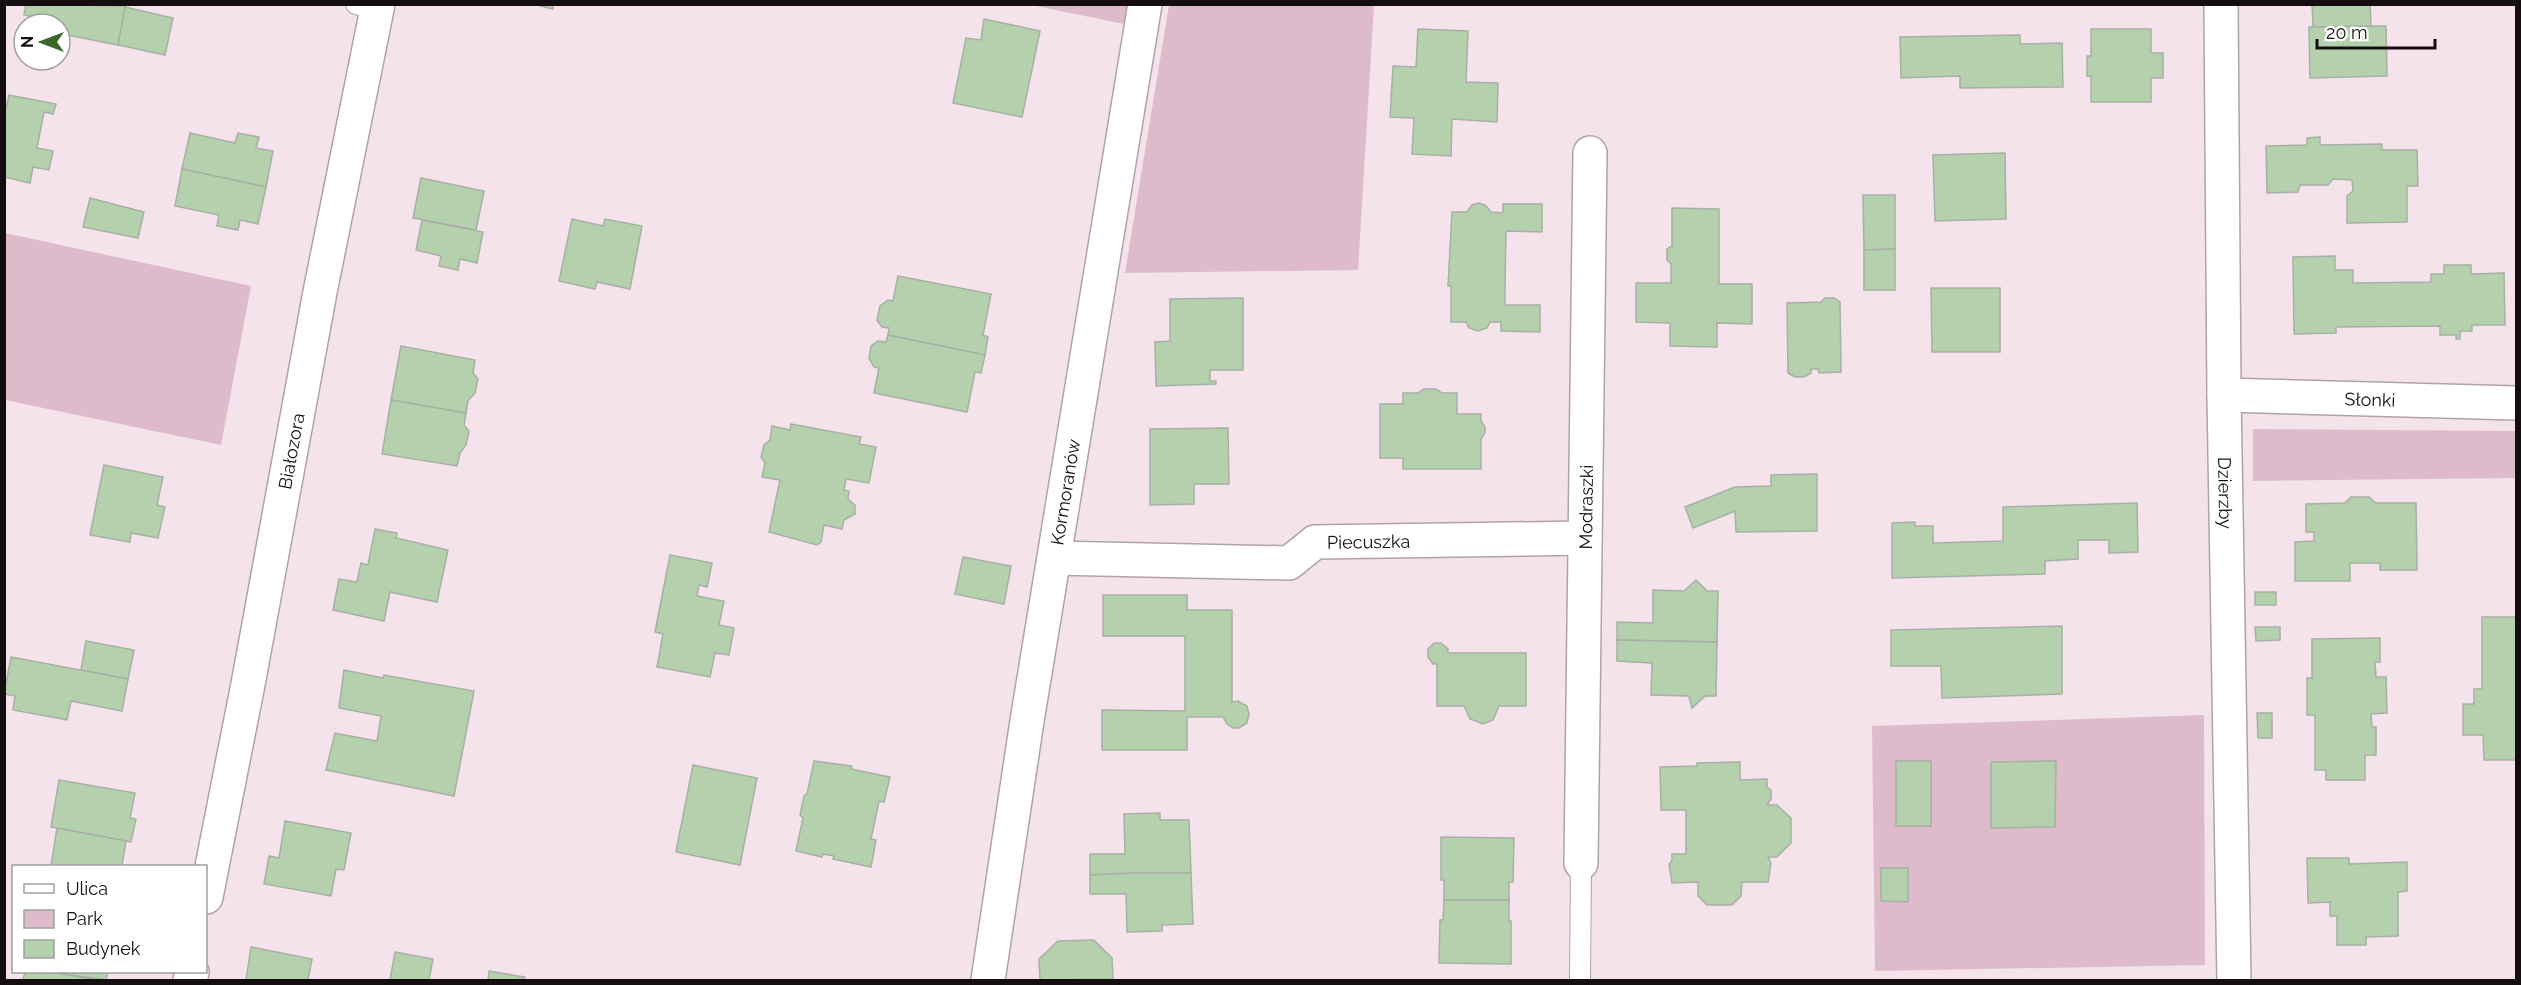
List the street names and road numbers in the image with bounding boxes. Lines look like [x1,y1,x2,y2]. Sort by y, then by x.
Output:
street label: Słonki [2344,388,2396,410]
street label: Białozora [274,411,308,491]
street label: Kormoranów [1046,437,1084,546]
street label: Dzierzby [2215,457,2237,529]
street label: Modraszki [1574,465,1597,550]
street label: Piecuszka [1327,530,1410,552]

